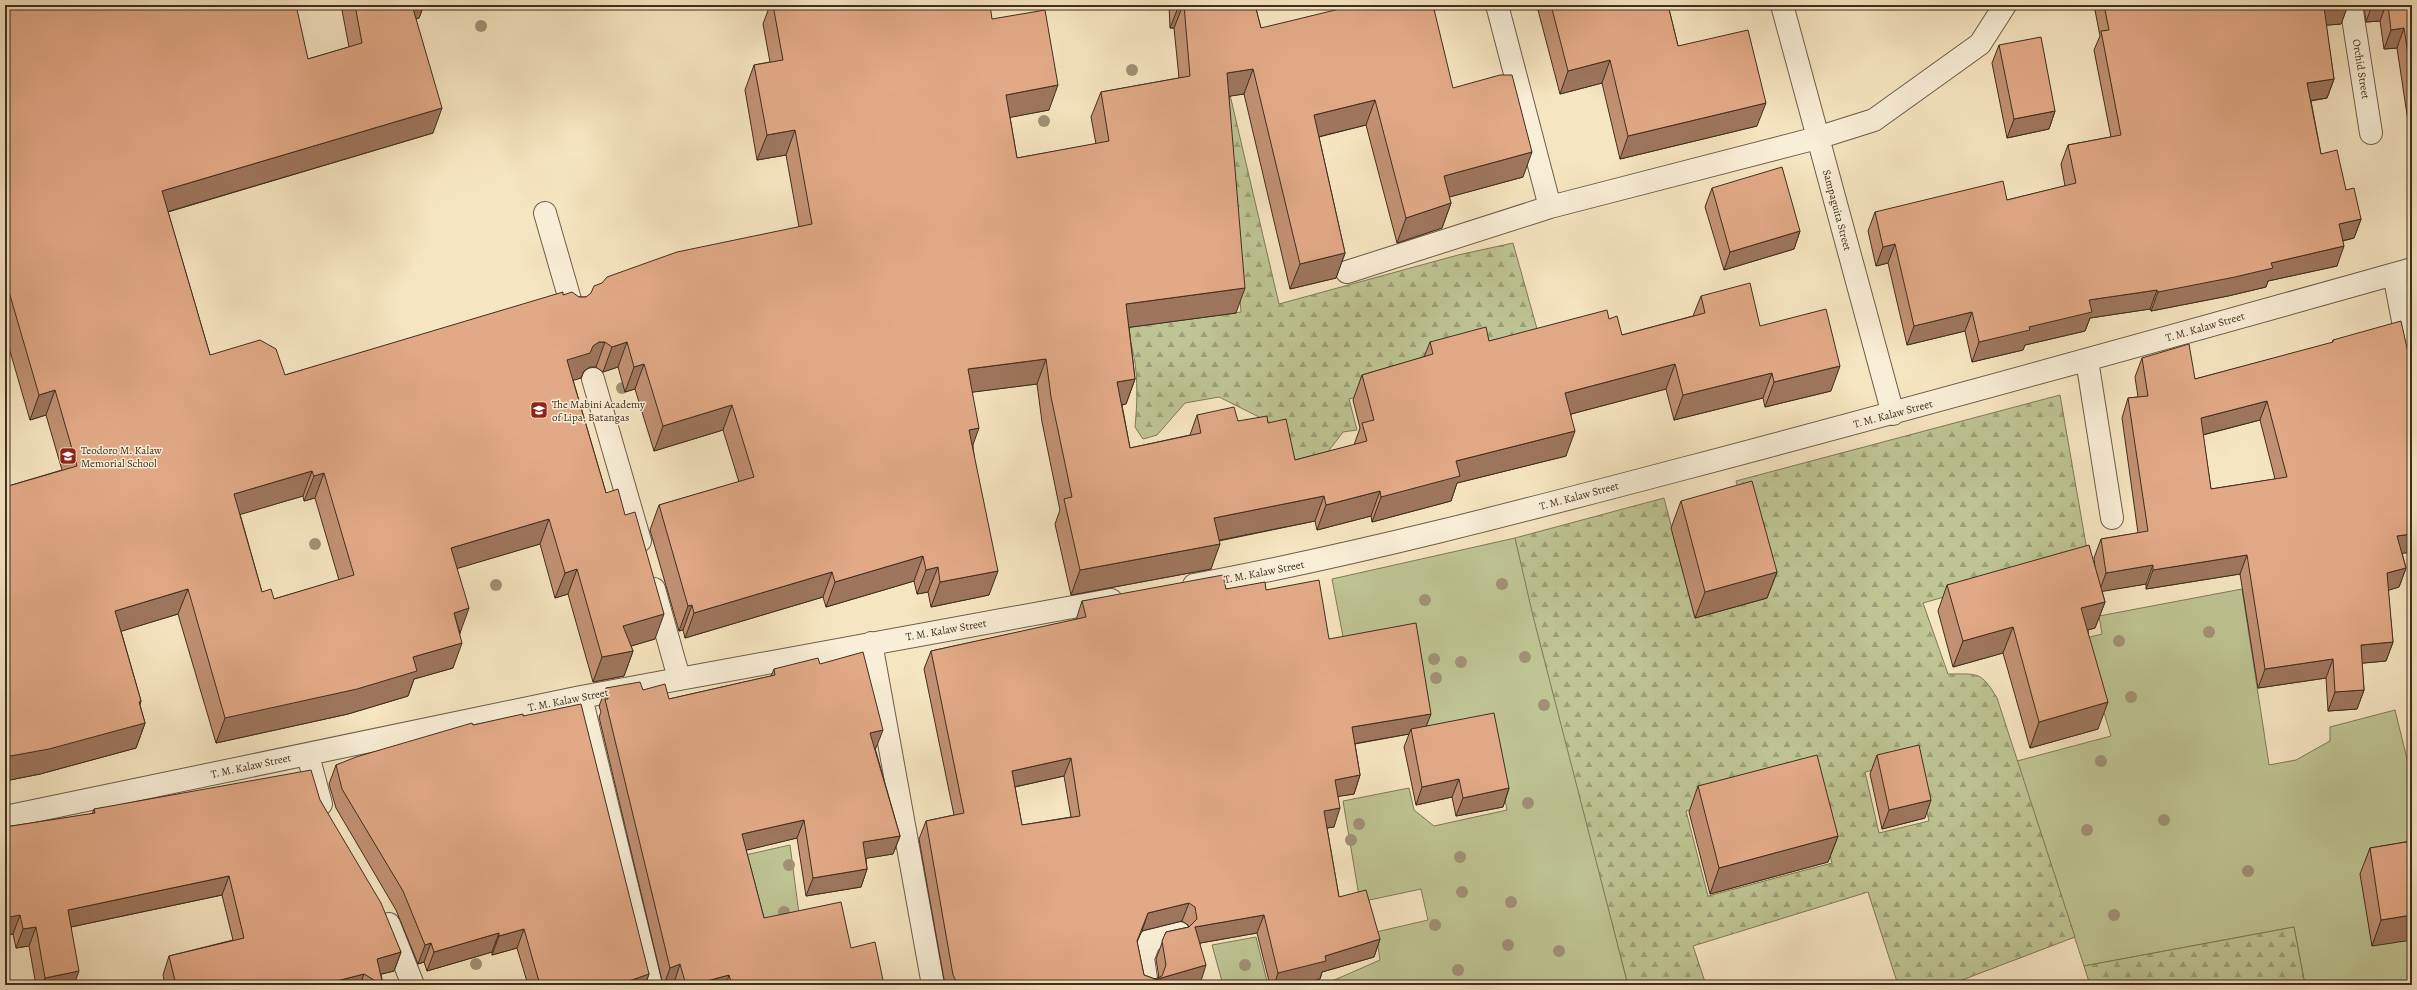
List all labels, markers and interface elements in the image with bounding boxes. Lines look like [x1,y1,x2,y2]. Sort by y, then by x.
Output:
street label: Orchid Street [2349,38,2373,100]
street label: Sampaguita Street [1819,168,1855,253]
street label: T. M. Kalaw Street [2164,308,2247,345]
street label: T. M. Kalaw Street [1852,396,1935,432]
place label: The Mabini Academy of Lipa, Batangas [552,397,645,425]
school or university icon: The Mabini Academy of Lipa, Batangas [529,400,549,420]
place label: Teodoro M. Kalaw Memorial School [81,443,162,471]
school or university icon: Teodoro M. Kalaw Memorial School [58,446,78,466]
street label: T. M. Kalaw Street [1538,478,1621,514]
street label: T. M. Kalaw Street [1223,557,1306,587]
street label: T. M. Kalaw Street [905,615,988,644]
street label: T. M. Kalaw Street [527,685,610,715]
street label: T. M. Kalaw Street [210,750,293,782]

